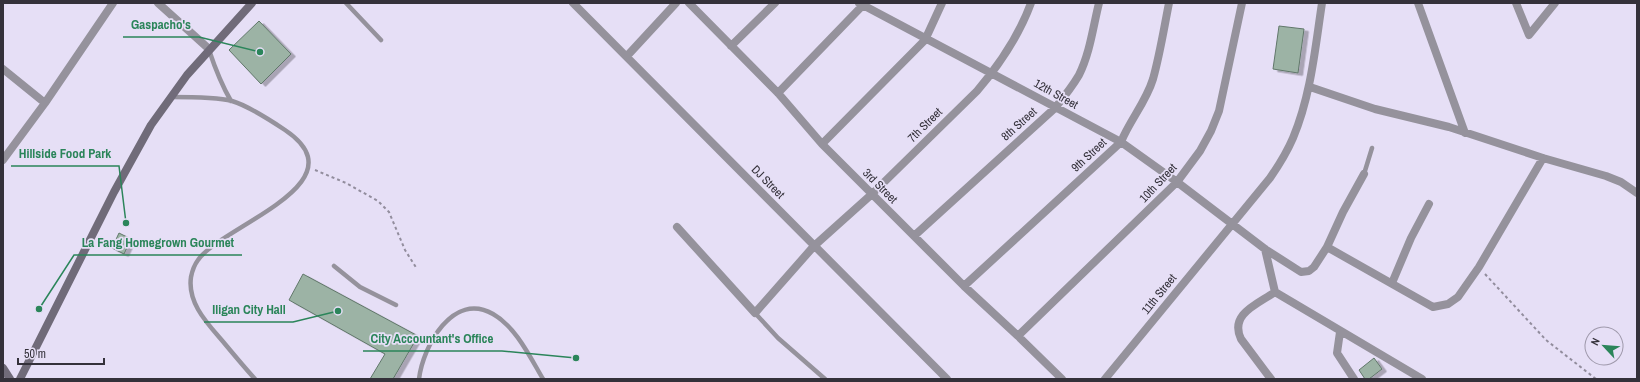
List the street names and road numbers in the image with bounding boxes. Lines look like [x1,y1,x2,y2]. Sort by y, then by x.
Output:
street label: 12th Street [1031,75,1081,113]
street label: 7th Street [904,104,946,146]
street label: 8th Street [998,104,1040,144]
street label: 9th Street [1068,134,1110,175]
street label: 10th Street [1136,160,1180,206]
street label: DJ Street [748,162,788,202]
street label: 3rd Street [859,165,901,207]
street label: 11th Street [1138,270,1180,317]

